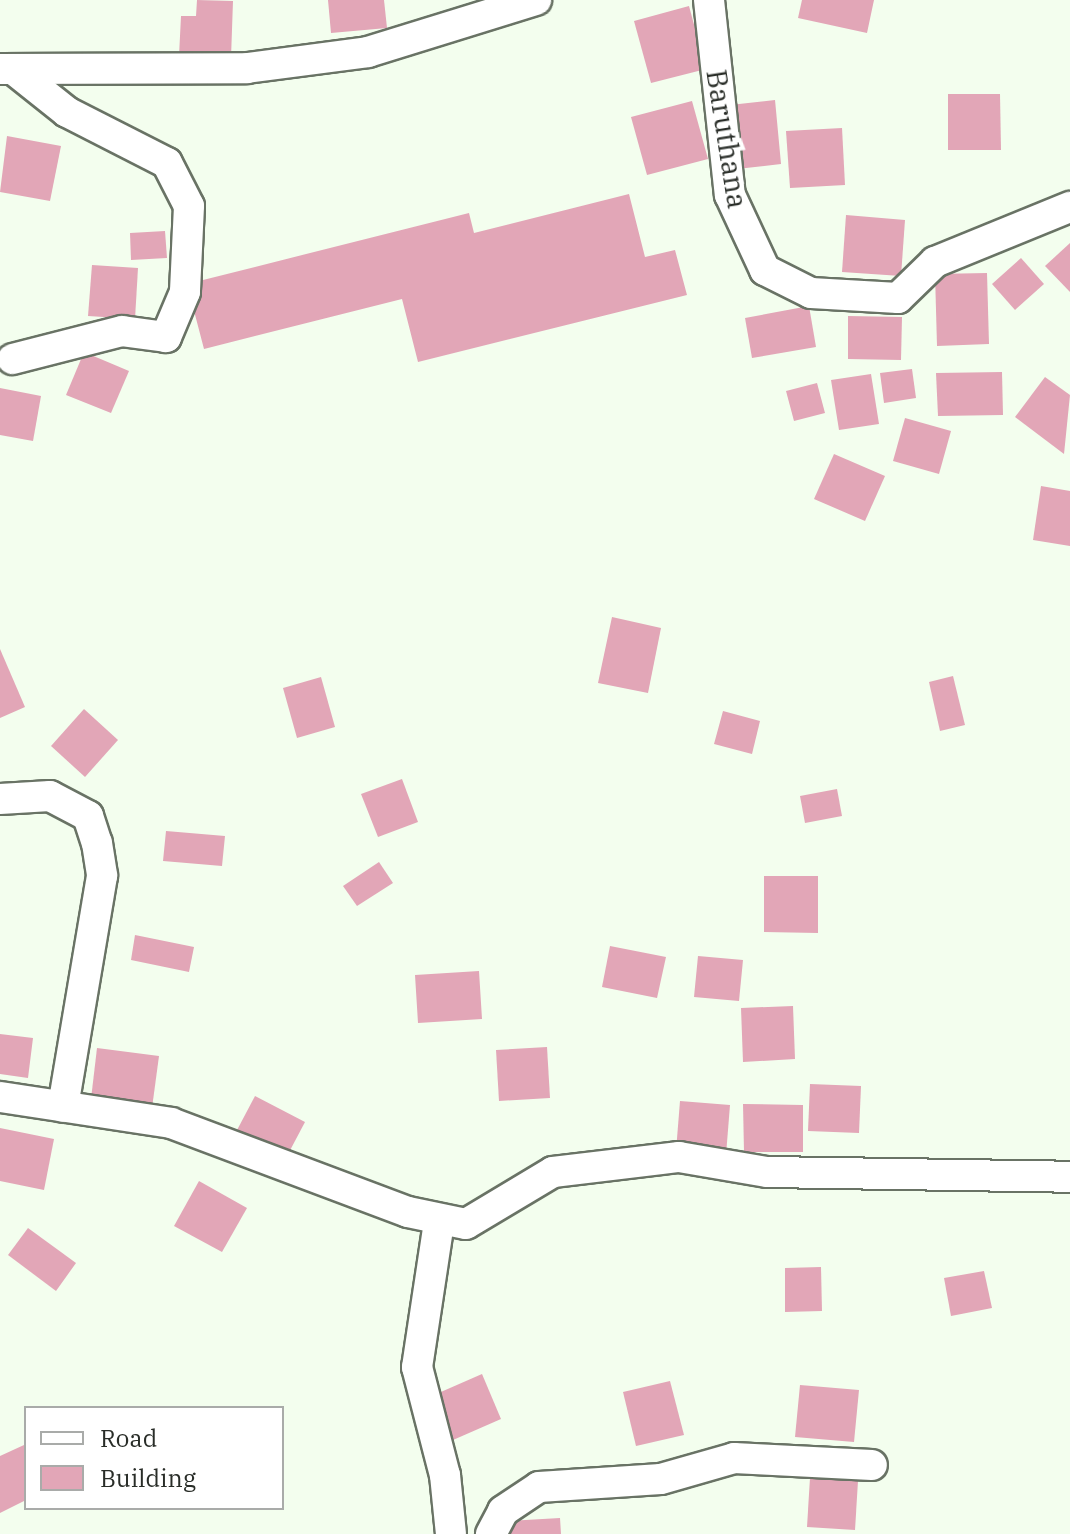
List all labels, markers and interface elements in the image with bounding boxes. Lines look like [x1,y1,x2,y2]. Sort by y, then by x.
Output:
street label: Baruthana [699,67,755,211]
legend [24,1406,284,1510]
text: Road [100,1422,157,1454]
text: Building [100,1462,196,1494]

